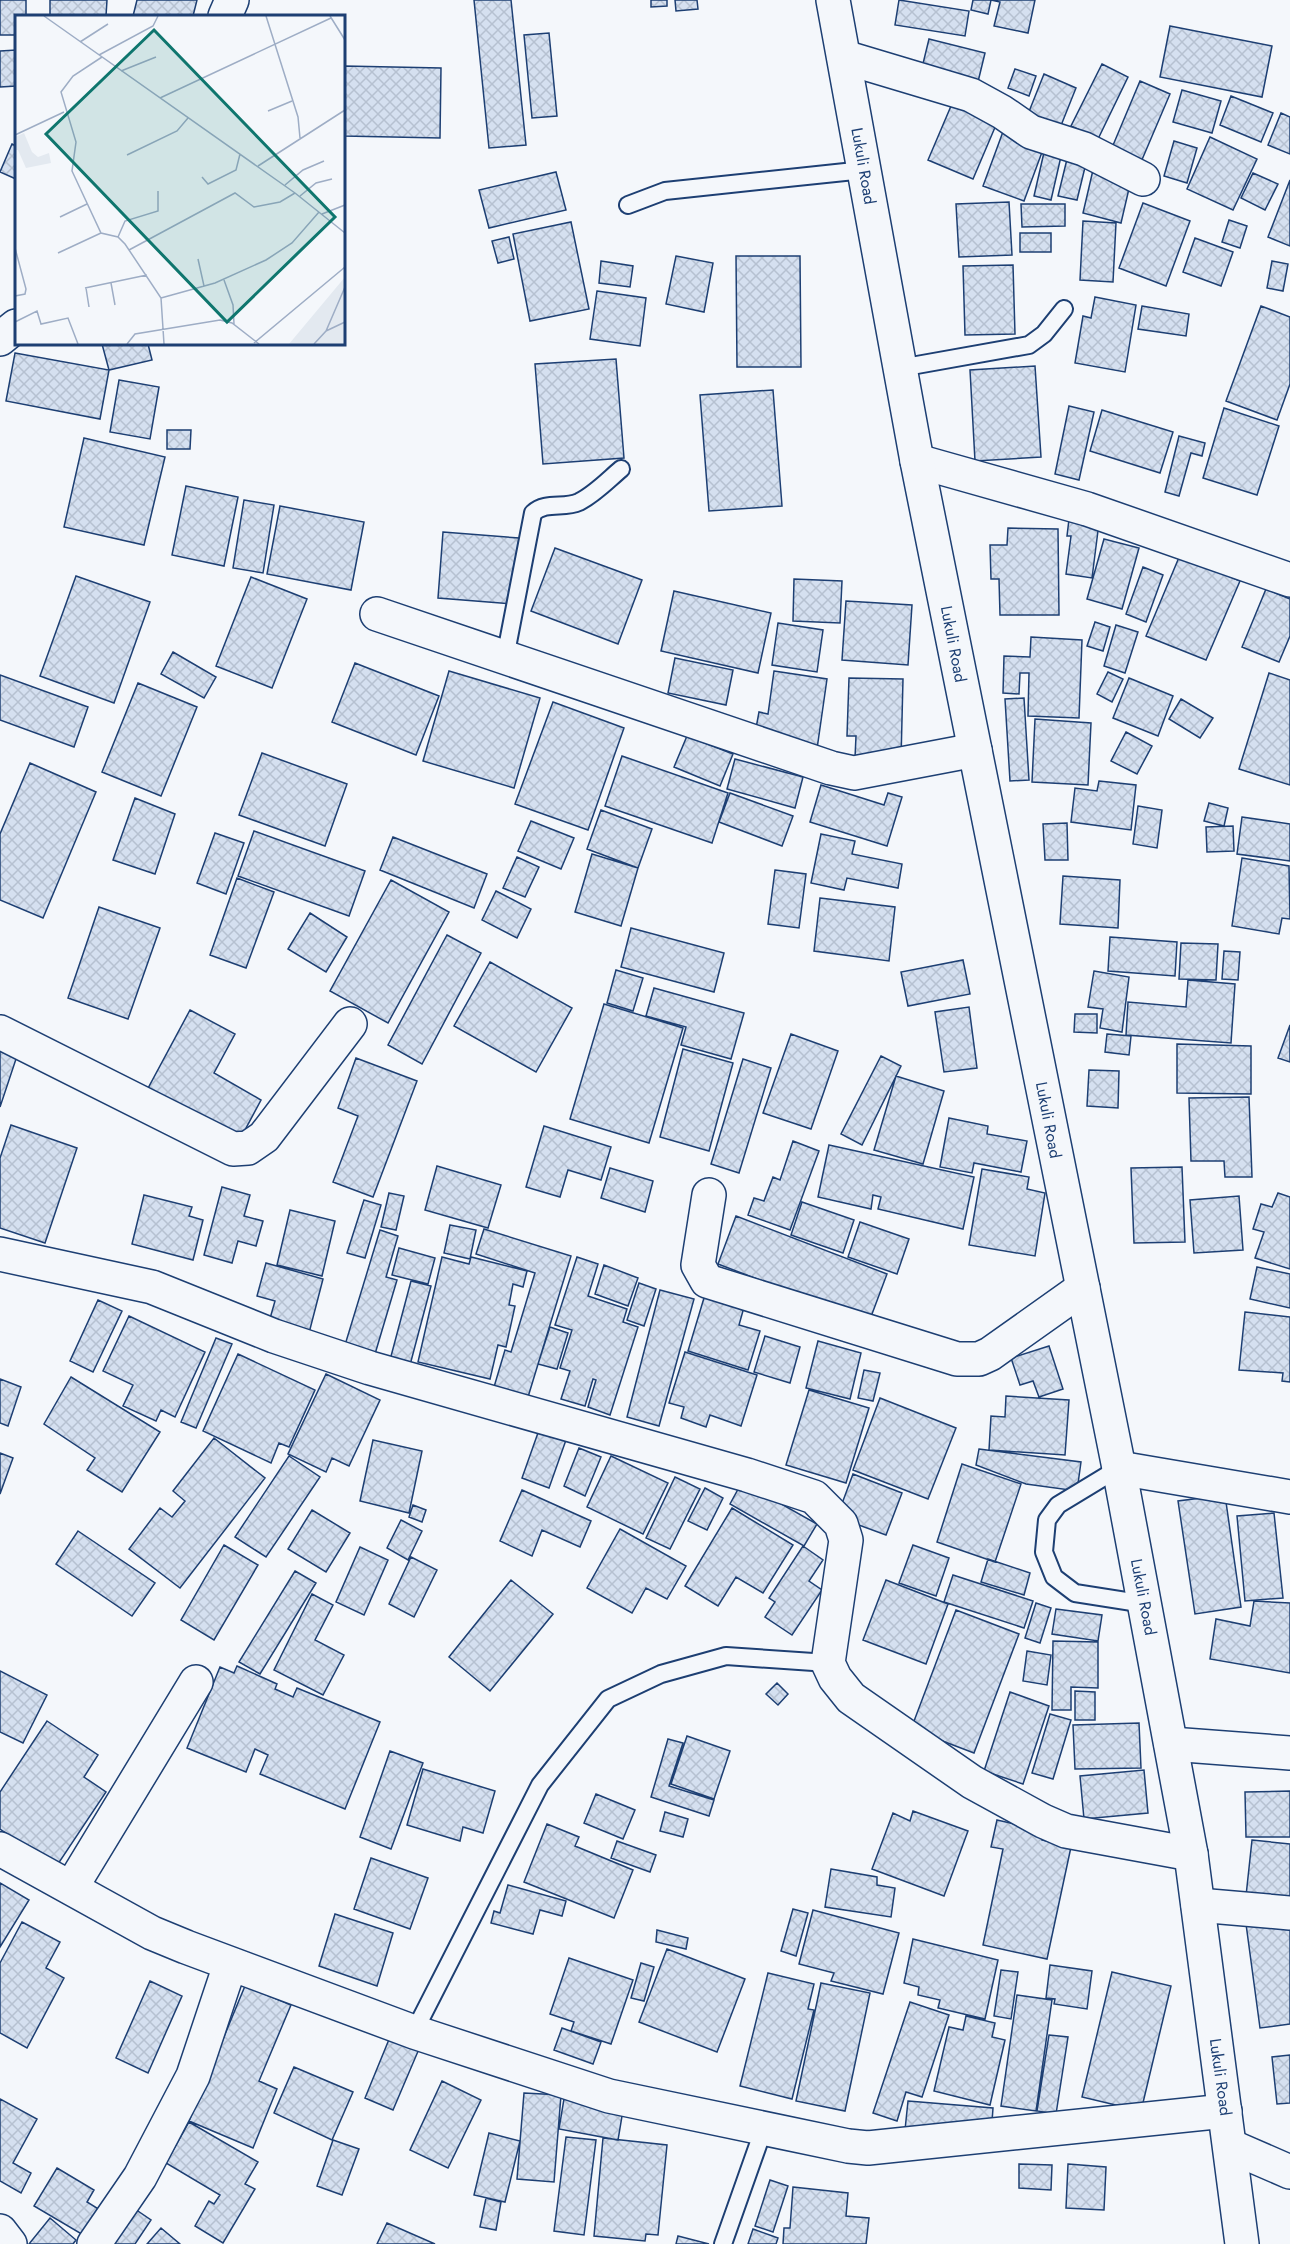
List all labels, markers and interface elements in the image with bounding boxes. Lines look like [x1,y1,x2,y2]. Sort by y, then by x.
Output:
inset map [15,15,345,345]
street label: Lukuli Road [845,126,882,206]
street label: Lukuli Road [935,604,972,684]
street label: Lukuli Road [1030,1080,1067,1160]
street label: Lukuli Road [1125,1557,1162,1637]
street label: Lukuli Road [1204,2037,1237,2117]

